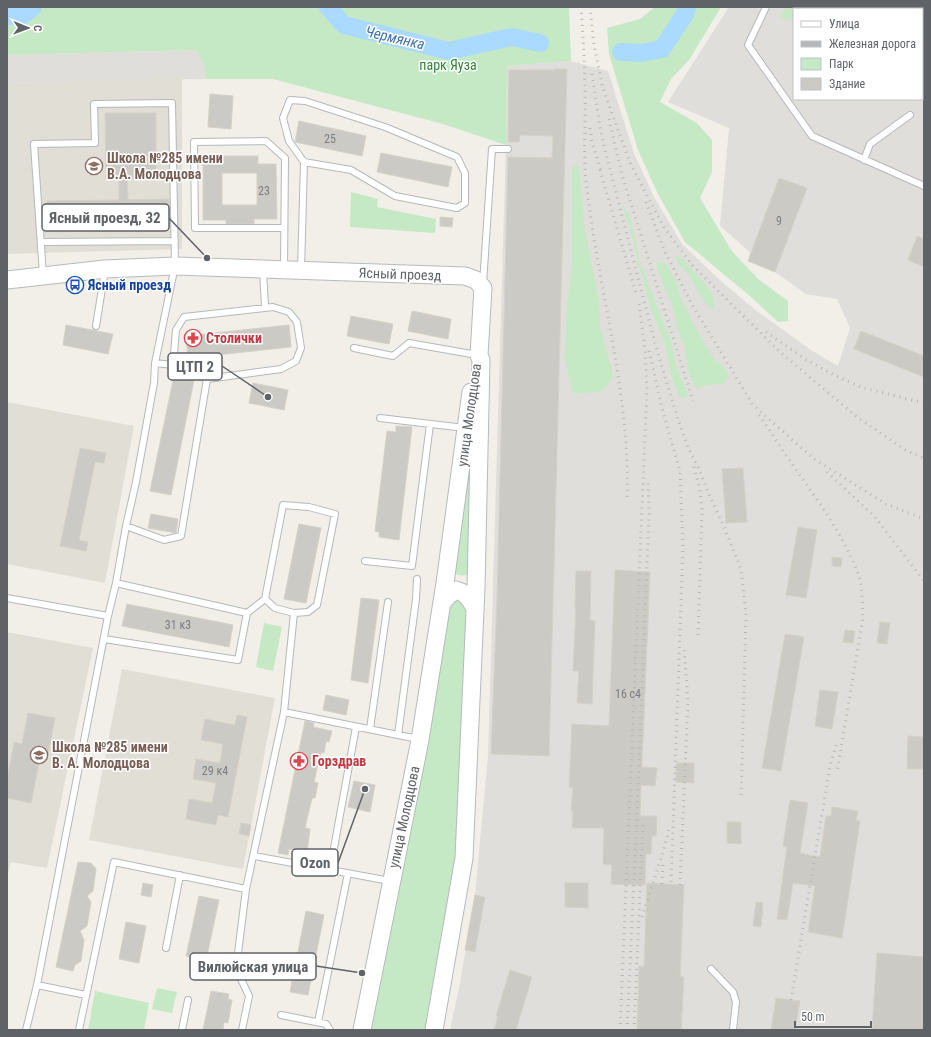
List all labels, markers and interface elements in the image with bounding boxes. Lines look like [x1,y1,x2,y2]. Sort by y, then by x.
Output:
north arrow [8,8,48,48]
legend [793,8,923,100]
text: Улица [829,17,860,31]
water label: Чермянка [363,22,427,54]
text: С [31,25,44,31]
text: Железная дорога [829,37,916,51]
park label: парк Яуза [419,57,477,73]
text: Парк [829,57,854,71]
text: Здание [829,77,866,91]
house number: 25 [324,132,336,146]
place label: Школа №285 имени В.А. Молодцова [107,150,223,182]
school or university icon: Школа №285 имени В.А. Молодцова [84,156,104,176]
house number: 23 [258,184,270,198]
callout: Ясный проезд, 32 [42,204,169,231]
text: Ясный проезд, 32 [48,209,161,227]
house number: 9 [776,214,782,228]
street label: Ясный проезд [358,265,442,283]
bus stop icon: Ясный проезд [65,275,85,295]
place label: Ясный проезд [87,277,171,293]
pharmacy icon: Столички [183,328,203,348]
place label: Столички [206,330,262,346]
callout: ЦТП 2 [168,353,222,380]
text: ЦТП 2 [176,358,214,376]
street label: улица Молодцова [454,362,484,468]
house number: 31 к3 [165,618,191,632]
house number: 16 с4 [615,687,641,701]
place label: Школа №285 имени В. А. Молодцова [52,739,168,771]
school or university icon: Школа №285 имени В. А. Молодцова [29,745,49,765]
pharmacy icon: Горздрав [289,751,309,771]
place label: Горздрав [312,753,366,769]
house number: 29 к4 [202,764,228,778]
street label: улица Молодцова [385,765,423,869]
callout: Ozon [292,849,338,876]
text: Ozon [300,854,330,872]
callout: Вилюйская улица [190,953,316,980]
text: Вилюйская улица [198,958,308,976]
scale bar [795,1003,871,1029]
text: 50 m [801,1010,825,1024]

